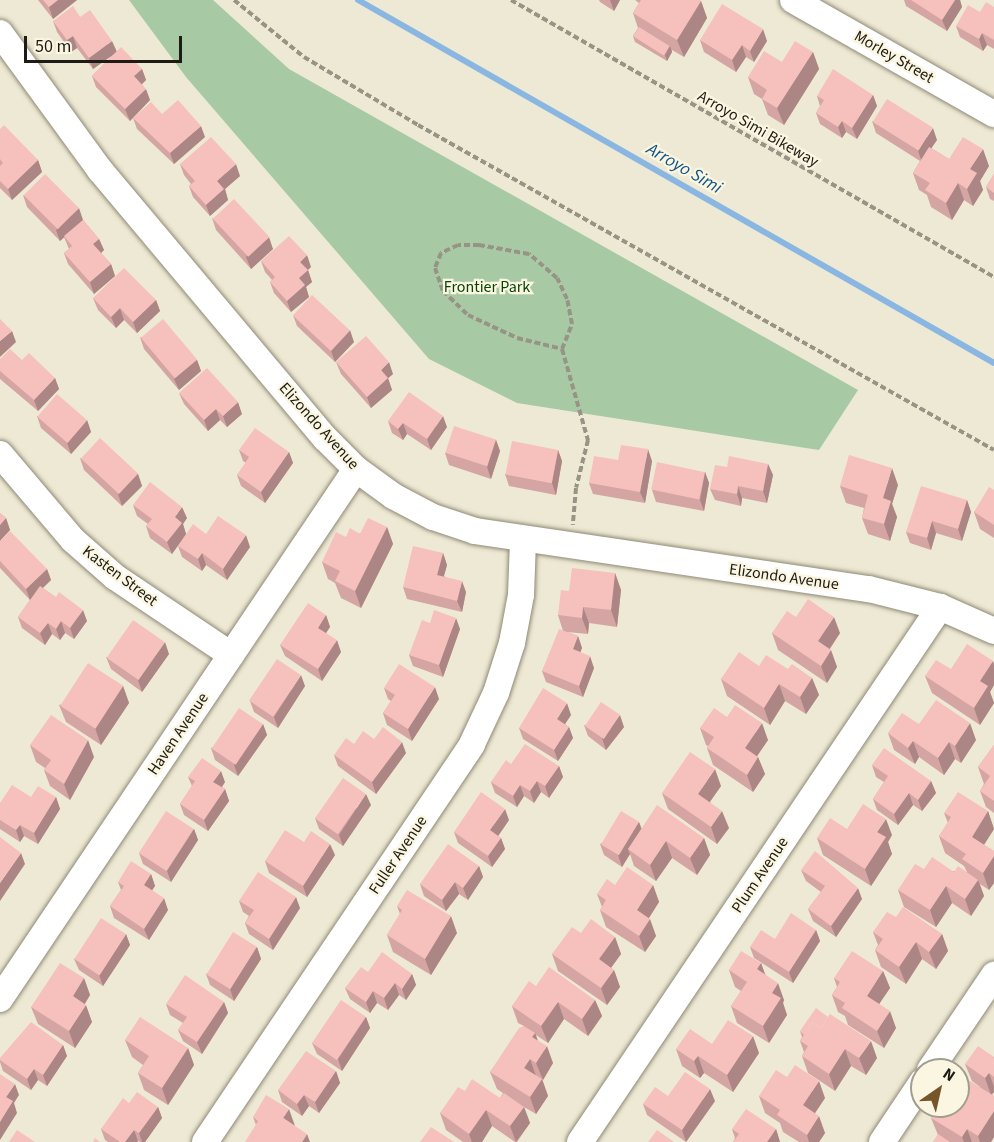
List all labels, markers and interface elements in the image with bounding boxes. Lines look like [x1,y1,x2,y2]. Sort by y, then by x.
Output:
scale bar [27,24,184,62]
street label: Morley Street [851,27,937,87]
text: 50 m [35,34,71,59]
street label: Arroyo Simi Bikeway [694,87,822,171]
water label: Arroyo Simi [643,139,725,199]
park label: Frontier Park [444,277,530,297]
street label: Elizondo Avenue [275,378,363,474]
street label: Kasten Street [79,542,161,610]
street label: Elizondo Avenue [728,560,840,594]
street label: Haven Avenue [143,689,213,779]
street label: Fuller Avenue [365,812,431,898]
street label: Plum Avenue [728,833,792,917]
north arrow [910,1058,970,1118]
text: N [938,1063,960,1087]

